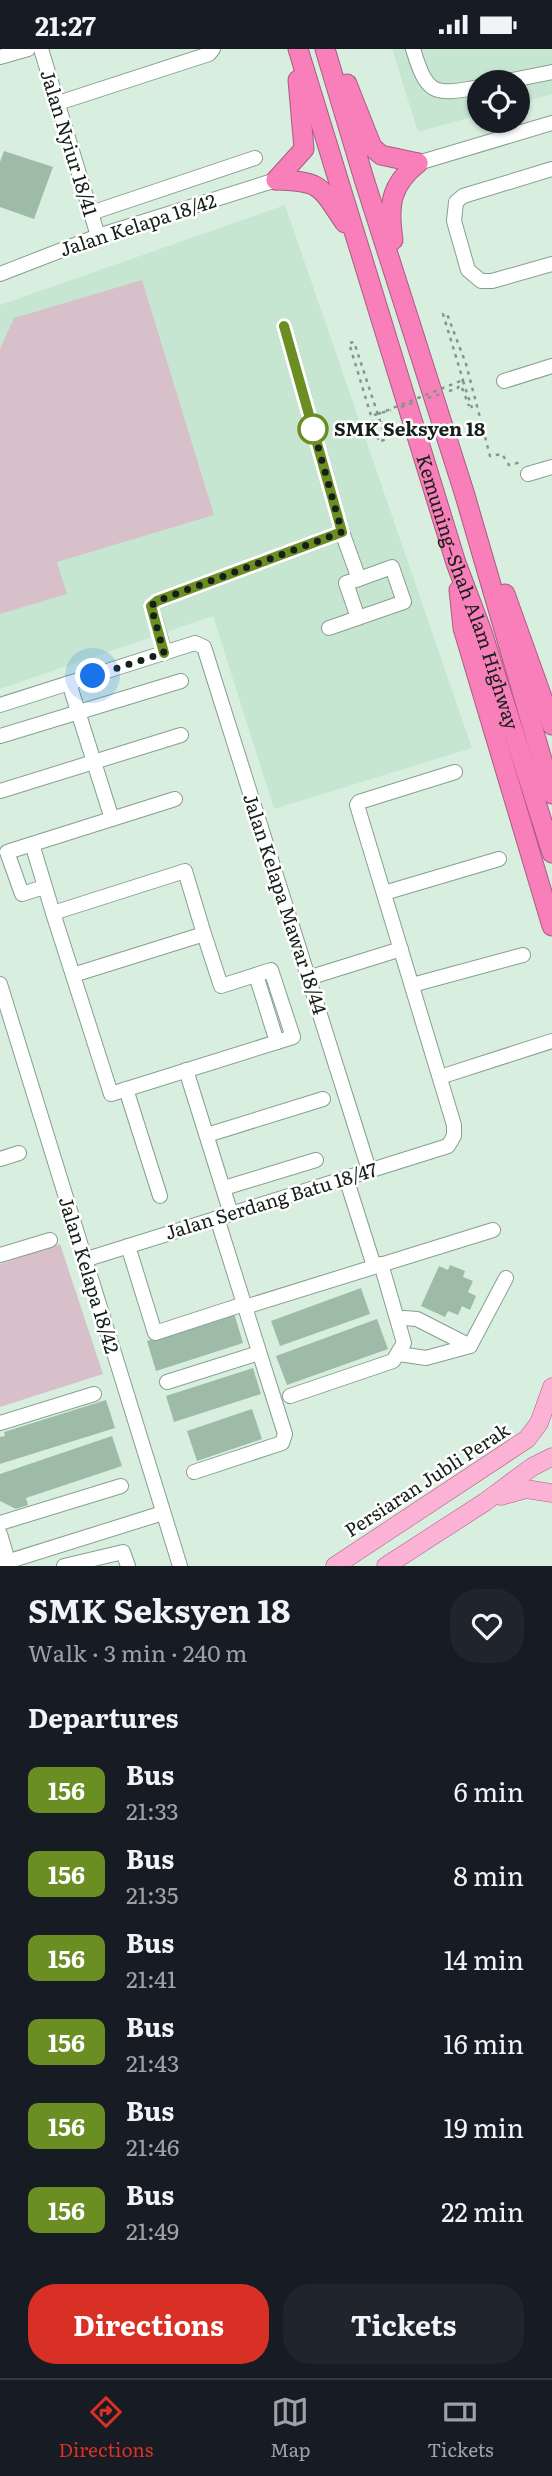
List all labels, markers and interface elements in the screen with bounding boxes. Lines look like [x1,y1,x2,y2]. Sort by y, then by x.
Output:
text: 21:27 [35,5,96,44]
street label: Jalan Nyiur 18/41 [34,66,106,220]
map controls [467,70,530,133]
button: locate [467,70,530,133]
street label: Jalan Kelapa 18/42 [56,186,220,263]
marker: SMK Seksyen 18 [298,414,328,444]
place label: SMK Seksyen 18 [334,414,485,442]
street label: Kemuning–Shah Alam Highway [410,450,527,733]
your location [75,658,110,693]
street label: Jalan Kelapa Mawar 18/44 [237,789,335,1018]
street label: Jalan Serdang Batu 18/47 [161,1154,381,1246]
street label: Jalan Kelapa 18/42 [53,1193,127,1357]
street label: Persiaran Jubli Perak [338,1415,515,1543]
text: SMK Seksyen 18 [28,1584,291,1633]
button: heart [450,1589,524,1663]
text: Walk · 3 min · 240 m [28,1635,247,1669]
text: Departures [28,1697,179,1736]
text: Bus [126,1754,174,1793]
text: 6 min [454,1771,524,1810]
text: 156 [48,1772,85,1807]
text: 21:33 [126,1793,179,1827]
text: Bus [126,1838,174,1877]
text: 8 min [453,1855,524,1894]
text: 156 [48,1856,85,1891]
text: 21:35 [126,1877,179,1911]
text: Bus [126,1922,174,1961]
text: 14 min [444,1939,524,1978]
text: 156 [48,1940,85,1975]
text: 21:41 [126,1961,176,1995]
text: Bus [126,2006,174,2045]
text: 16 min [443,2023,524,2062]
text: 156 [48,2024,85,2059]
text: 21:43 [126,2045,179,2079]
text: Bus [126,2090,174,2129]
text: 19 min [444,2107,524,2146]
text: 156 [48,2108,85,2143]
text: 21:46 [126,2129,179,2163]
text: Bus [126,2174,174,2213]
text: 22 min [441,2191,524,2230]
text: 156 [48,2192,85,2227]
text: 21:49 [126,2213,179,2247]
button: Directions [28,2284,269,2364]
button: Tickets [283,2284,524,2364]
tab: Directions [58,2393,153,2463]
tab: Map [270,2393,311,2463]
tab: Tickets [427,2393,494,2463]

